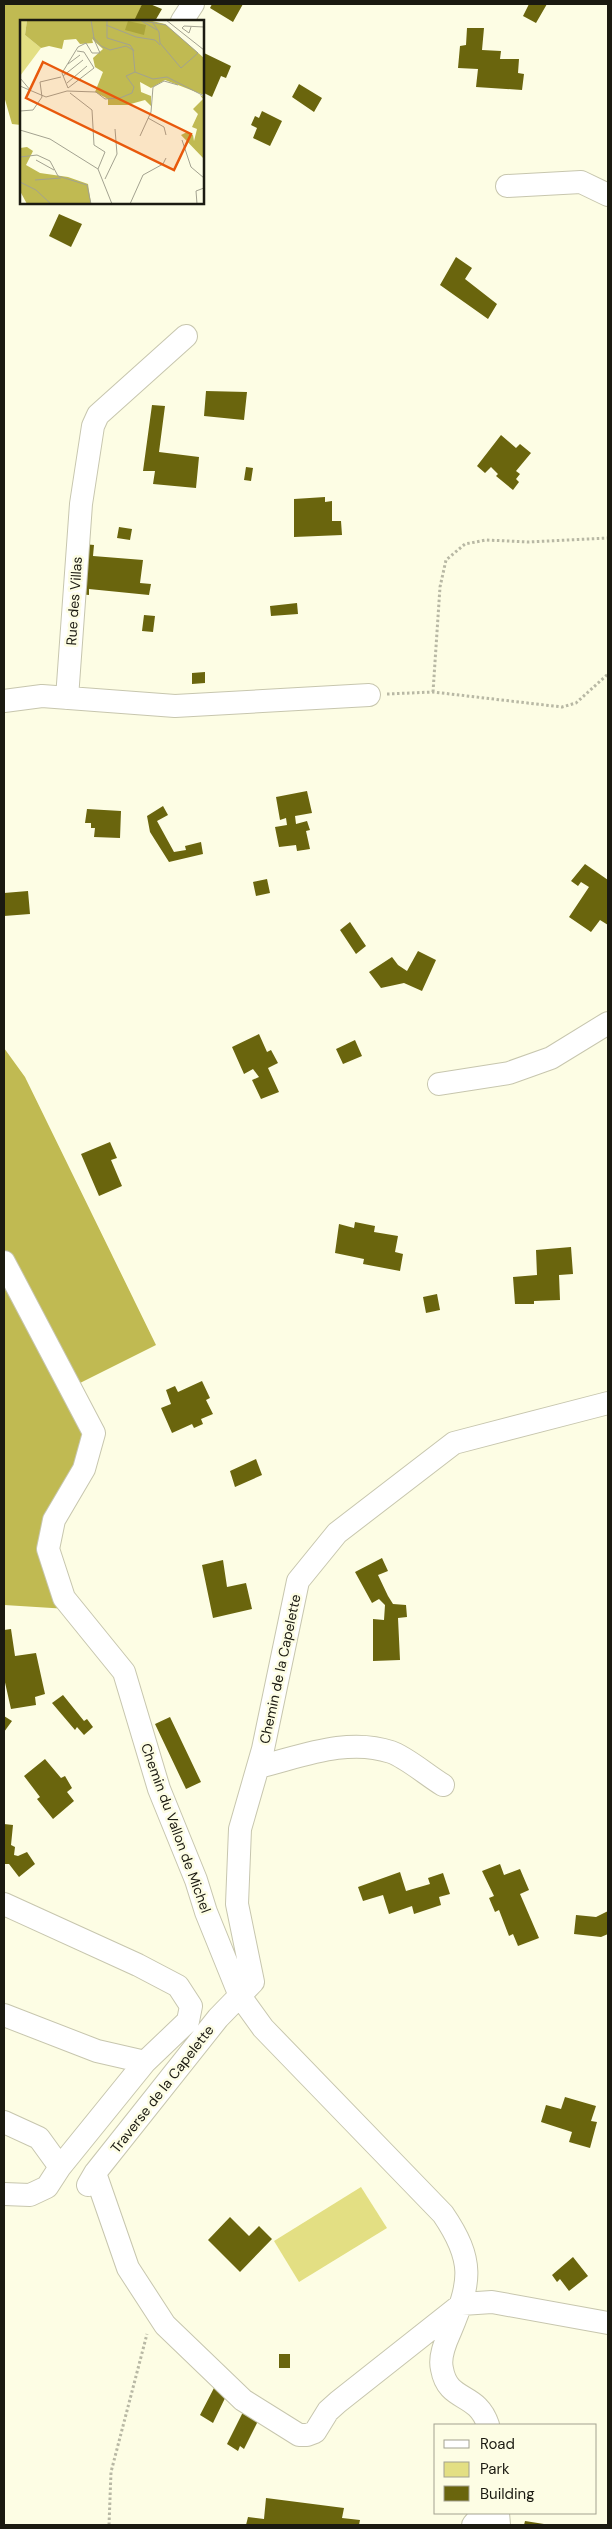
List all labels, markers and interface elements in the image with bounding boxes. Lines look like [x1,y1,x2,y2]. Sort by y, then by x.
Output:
inset map [20,20,204,204]
street label: Rue des Villas [62,556,86,646]
street label: Chemin de la Capelette [255,1593,305,1745]
street label: Chemin du Vallon de Michel [137,1741,215,1915]
street label: Traverse de la Capelette [106,2021,218,2157]
legend [434,2424,597,2514]
text: Road [480,2434,515,2454]
text: Park [480,2459,510,2479]
text: Building [480,2484,535,2504]

